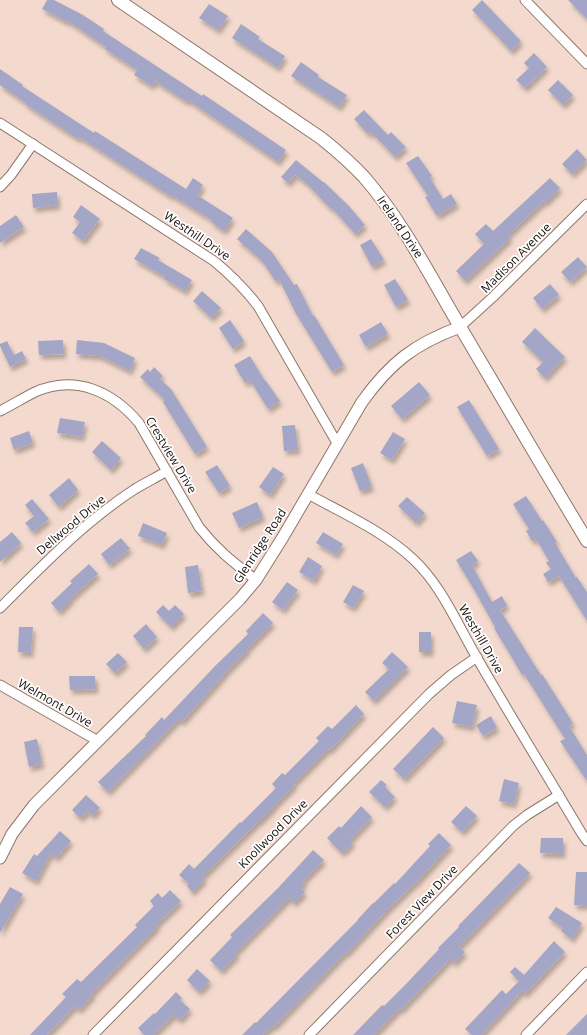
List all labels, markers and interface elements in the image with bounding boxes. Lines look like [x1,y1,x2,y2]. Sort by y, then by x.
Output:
street label: Ireland Drive [373,192,428,261]
street label: Westhill Drive [161,207,234,264]
street label: Madison Avenue [477,219,555,297]
street label: Crestview Drive [142,413,201,497]
street label: Dellwood Drive [33,491,109,558]
street label: Glenridge Road [229,505,290,586]
street label: Westhill Drive [455,601,508,676]
street label: Welmont Drive [15,674,96,731]
street label: Knollwood Drive [234,795,311,872]
street label: Forest View Drive [382,861,462,942]

